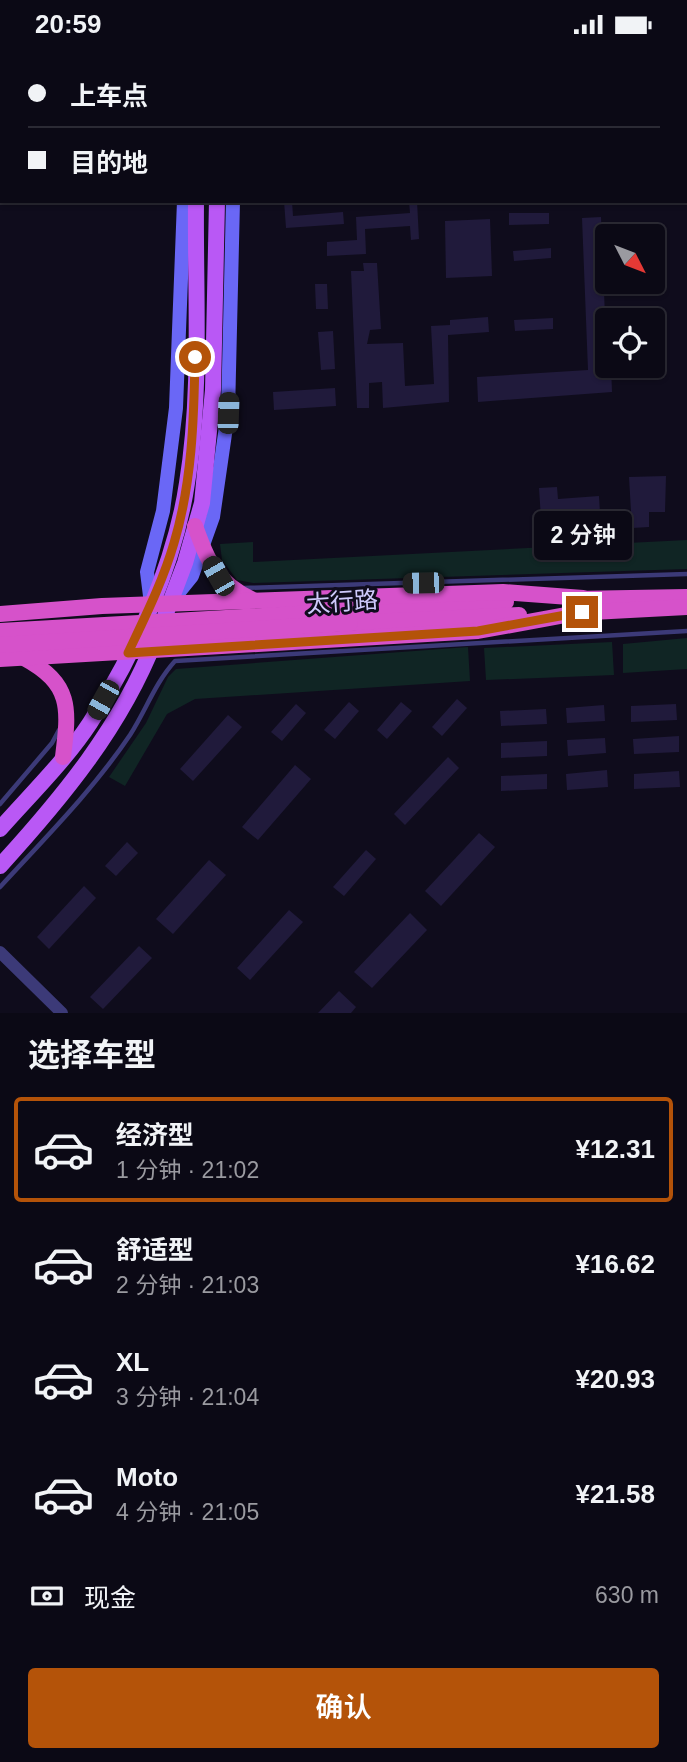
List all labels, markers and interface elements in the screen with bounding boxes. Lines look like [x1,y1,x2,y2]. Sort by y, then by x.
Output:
text: 20:59 [35,9,102,39]
text: 上车点 [70,81,148,111]
text: 目的地 [70,148,148,178]
north arrow [595,224,665,294]
map controls [595,224,665,378]
button: locate [595,308,665,378]
route start [179,341,211,373]
car [217,392,240,434]
callout: 2 分钟 [533,511,631,559]
text: 2 分钟 [550,522,616,548]
car [199,553,238,599]
car [402,572,445,594]
street label: 太行路 [305,586,379,617]
route end [566,596,598,628]
car [84,677,123,723]
text: 选择车型 [28,1037,156,1073]
icon: car [32,1118,95,1181]
text: 经济型 [116,1120,194,1150]
text: ¥12.31 [575,1134,655,1164]
text: 1 分钟 · 21:02 [116,1157,259,1183]
icon: car [32,1233,95,1296]
text: 舒适型 [116,1235,194,1265]
text: ¥16.62 [575,1249,655,1279]
text: 2 分钟 · 21:03 [116,1272,259,1298]
text: XL [116,1347,149,1377]
icon: car [32,1348,95,1411]
text: ¥20.93 [575,1364,655,1394]
text: 3 分钟 · 21:04 [116,1384,259,1410]
text: Moto [116,1462,178,1492]
icon: car [32,1463,95,1526]
text: ¥21.58 [575,1479,655,1509]
text: 4 分钟 · 21:05 [116,1499,259,1525]
icon: cash [28,1577,66,1615]
text: 630 m [595,1582,659,1608]
text: 现金 [84,1583,136,1613]
button: 确认 [28,1668,659,1748]

